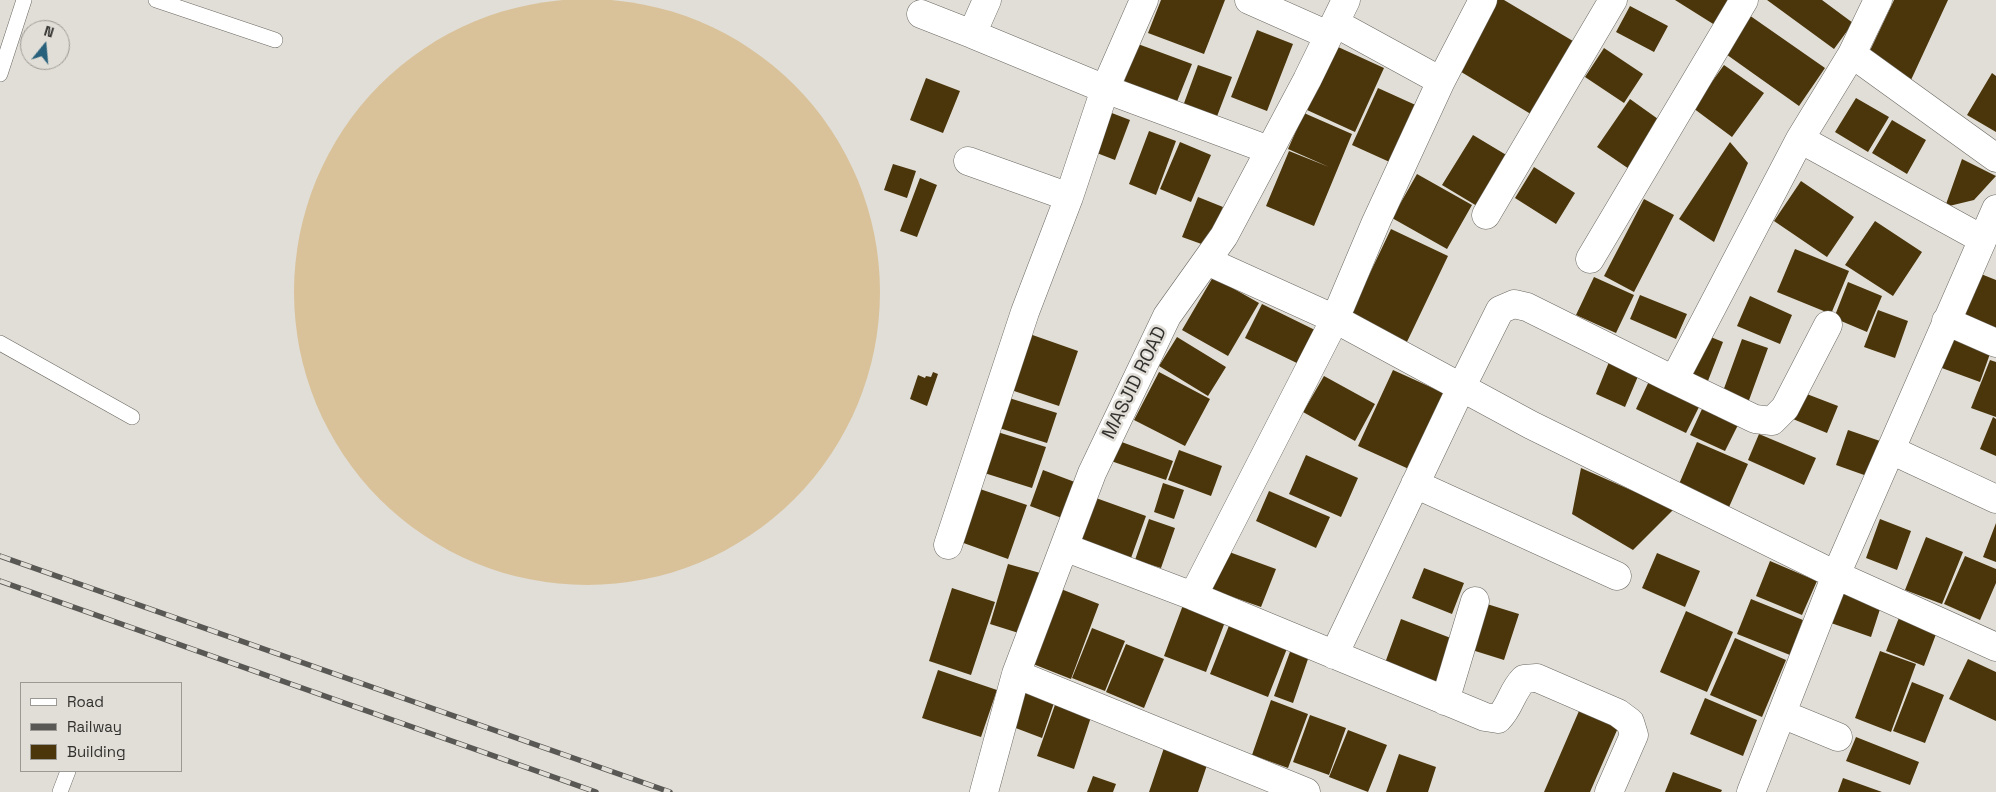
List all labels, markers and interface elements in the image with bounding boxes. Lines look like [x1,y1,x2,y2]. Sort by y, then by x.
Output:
north arrow [20,20,70,70]
text: N [42,22,56,42]
street label: MASJID ROAD [1098,323,1172,443]
legend [20,682,182,772]
text: Road [67,692,104,711]
text: Railway [67,717,122,736]
text: Building [67,742,126,761]

